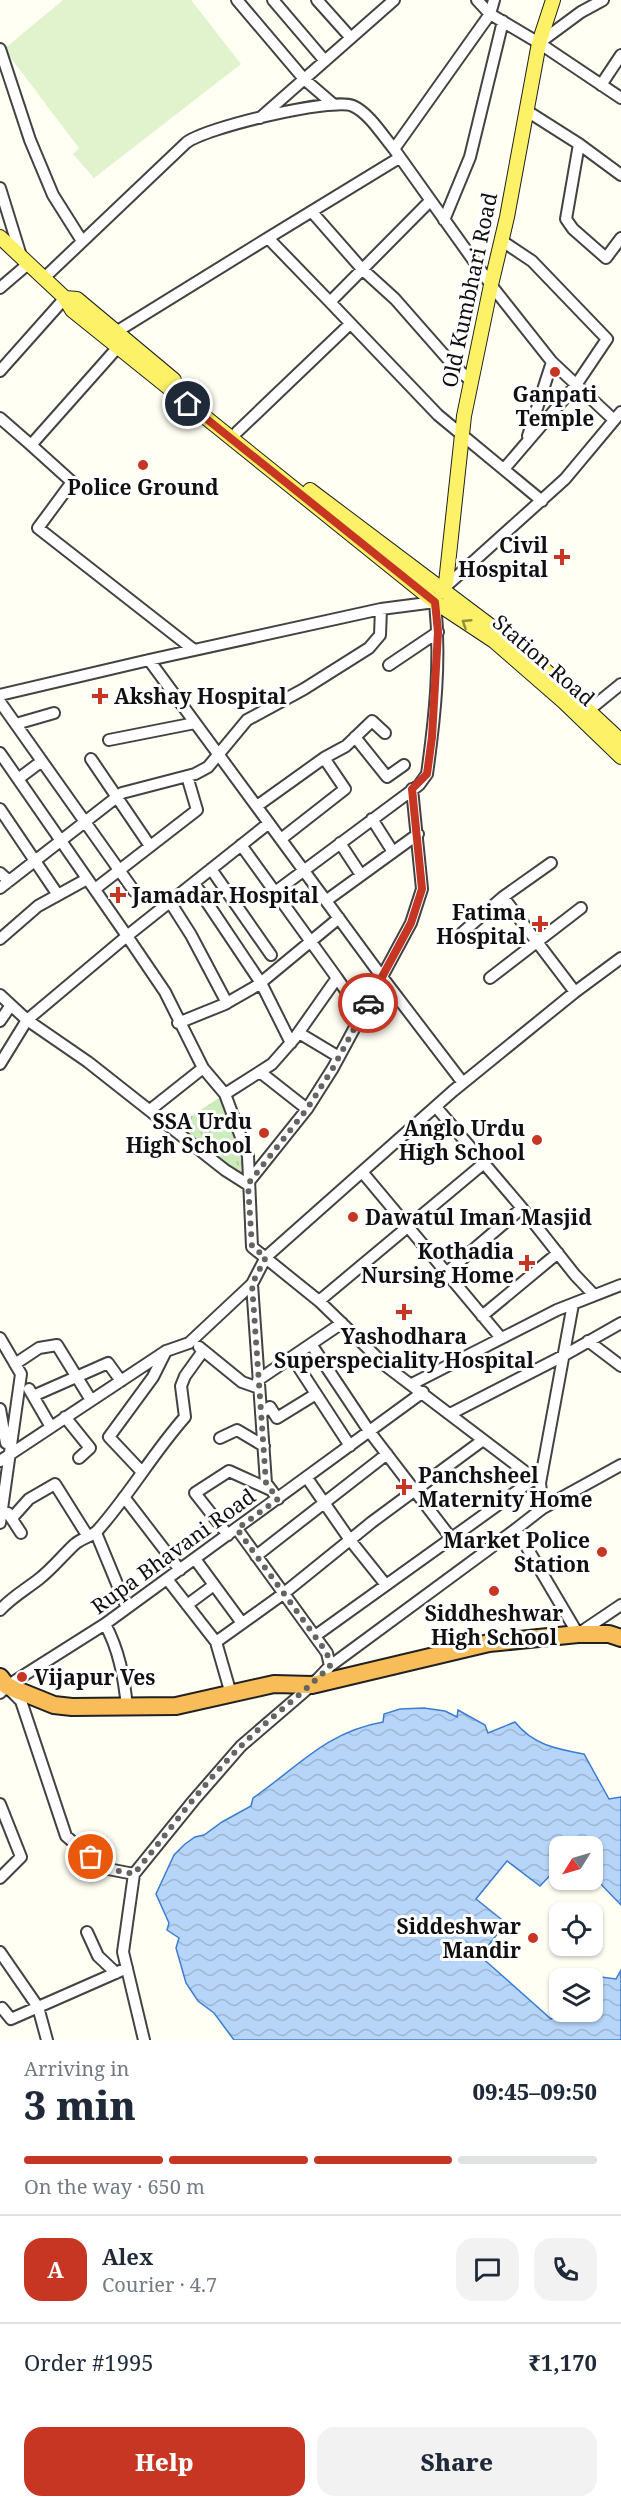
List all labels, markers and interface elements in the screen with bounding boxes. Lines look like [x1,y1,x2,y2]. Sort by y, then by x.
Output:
street label: Old Kumbhari Road [435,190,503,390]
marker: Ganpati Temple [548,365,562,379]
pin [162,378,213,429]
place label: Ganpati Temple [513,380,598,432]
icon: home [171,387,204,420]
marker: Police Ground [136,458,150,472]
place label: Police Ground [67,473,219,501]
place label: Civil Hospital [458,531,549,583]
marker: Civil Hospital [553,548,571,566]
street label: Station Road [487,608,601,712]
one-way arrow [462,618,472,630]
place label: Akshay Hospital [114,682,287,710]
marker: Akshay Hospital [91,687,109,705]
place label: Jamadar Hospital [131,881,319,909]
marker: Jamadar Hospital [109,886,127,904]
place label: Fatima Hospital [436,898,527,950]
marker: Fatima Hospital [531,915,549,933]
courier [338,973,398,1033]
icon: car [352,987,385,1020]
place label: SSA Urdu High School [126,1107,253,1159]
place label: Anglo Urdu High School [399,1114,526,1166]
marker: SSA Urdu High School [257,1126,271,1140]
marker: Anglo Urdu High School [530,1133,544,1147]
place label: Dawatul Iman Masjid [365,1203,592,1231]
marker: Dawatul Iman Masjid [346,1210,360,1224]
place label: Kothadia Nursing Home [361,1237,514,1289]
marker: Kothadia Nursing Home [518,1254,536,1272]
marker: Yashodhara Superspeciality Hospital [395,1303,413,1321]
place label: Yashodhara Superspeciality Hospital [274,1322,535,1374]
place label: Panchsheel Maternity Home [418,1461,592,1513]
marker: Panchsheel Maternity Home [395,1478,413,1496]
street label: Rupa Bhavani Road [85,1482,261,1620]
place label: Market Police Station [443,1526,590,1578]
marker: Market Police Station [595,1545,609,1559]
marker: Siddheshwar High School [487,1584,501,1598]
place label: Siddheshwar High School [425,1599,563,1651]
place label: Vijapur Ves [34,1663,155,1691]
marker: Vijapur Ves [15,1670,29,1684]
pin [65,1831,116,1882]
north arrow [549,1836,603,1890]
map controls [549,1836,603,2022]
icon: bag [74,1840,107,1873]
button: locate [549,1902,603,1956]
place label: Siddeshwar Mandir [397,1912,521,1964]
marker: Siddeshwar Mandir [526,1931,540,1945]
button: layers [549,1968,603,2022]
text: Arriving in [24,2055,129,2082]
text: 09:45–09:50 [473,2076,597,2106]
text: 3 min [24,2078,136,2131]
text: On the way · 650 m [24,2173,205,2200]
button: chat [456,2238,519,2301]
button: phone [534,2238,597,2301]
text: Alex [102,2241,153,2271]
text: A [47,2254,64,2284]
text: Courier · 4.7 [102,2271,217,2298]
text: Order #1995 [24,2347,154,2377]
text: ₹1,170 [529,2347,597,2377]
button: Help [24,2427,305,2496]
button: Share [317,2427,597,2496]

